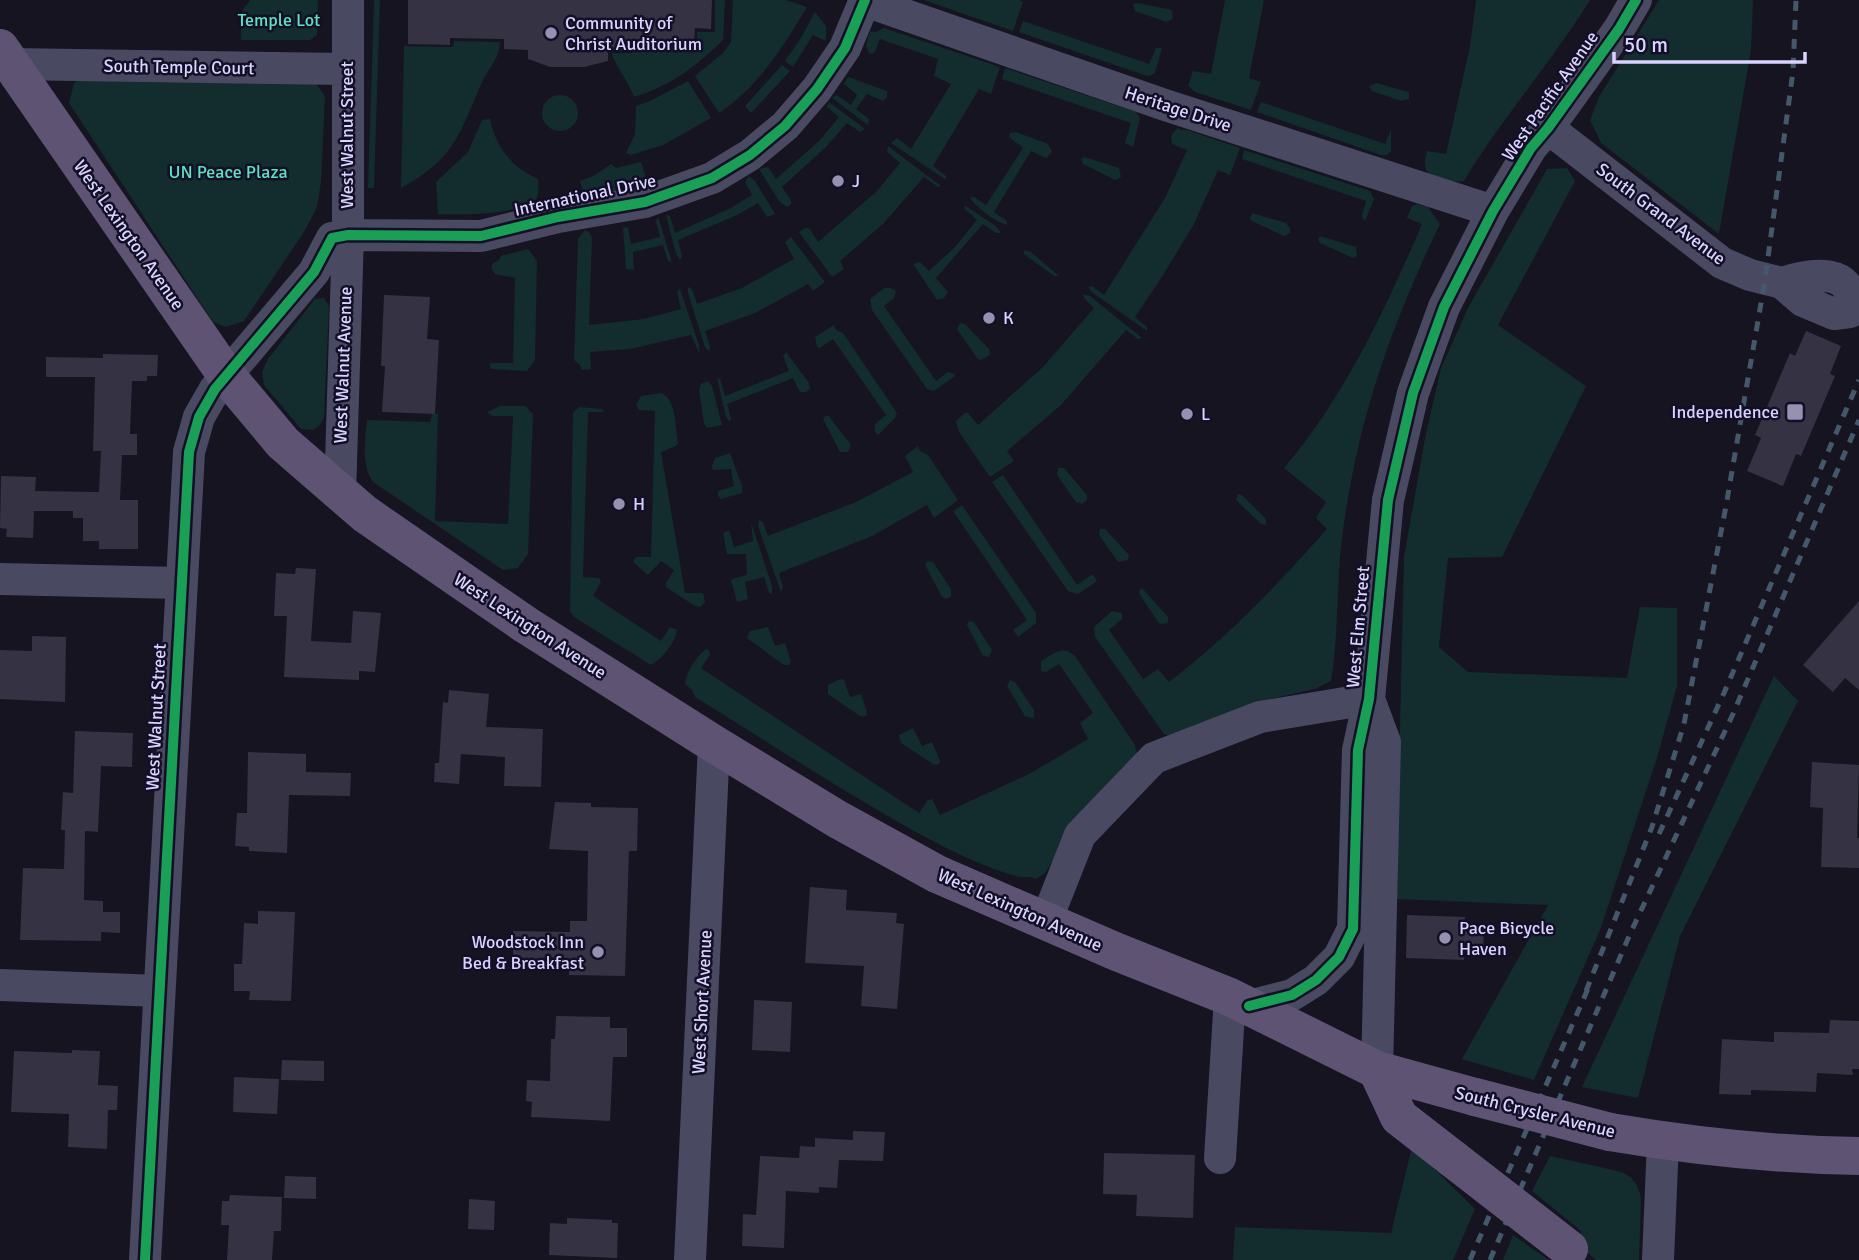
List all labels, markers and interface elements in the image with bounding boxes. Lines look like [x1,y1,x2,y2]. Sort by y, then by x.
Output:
park label: Temple Lot [238,9,320,31]
place label: Community of Christ Auditorium [565,12,702,55]
scale bar [1614,21,1805,65]
marker: Community of Christ Auditorium [543,25,559,41]
street label: West Pacific Avenue [1497,27,1603,165]
text: 50 m [1624,32,1668,58]
street label: South Temple Court [103,55,255,79]
street label: West Walnut Street [336,61,358,209]
street label: Heritage Drive [1122,81,1234,137]
street label: West Lexington Avenue [69,156,189,314]
street label: South Grand Avenue [1592,158,1730,270]
park label: UN Peace Plaza [168,161,288,183]
street label: International Drive [512,169,658,221]
place label: J [852,170,860,192]
marker: J [830,173,846,189]
street label: West Walnut Avenue [329,286,357,444]
place label: K [1003,307,1014,329]
marker: K [981,310,997,326]
place label: Independence [1671,401,1779,423]
marker: Independence [1785,402,1805,422]
place label: L [1201,403,1210,425]
marker: L [1179,406,1195,422]
place label: H [633,493,645,515]
marker: H [611,496,627,512]
street label: West Elm Street [1342,565,1374,689]
street label: West Lexington Avenue [449,568,611,684]
street label: West Walnut Street [141,643,171,791]
street label: West Lexington Avenue [934,864,1106,956]
place label: Pace Bicycle Haven [1459,917,1554,960]
street label: West Short Avenue [687,929,717,1075]
marker: Pace Bicycle Haven [1437,930,1453,946]
place label: Woodstock Inn Bed & Breakfast [462,931,584,974]
marker: Woodstock Inn Bed & Breakfast [590,944,606,960]
street label: South Crysler Avenue [1453,1081,1617,1143]

